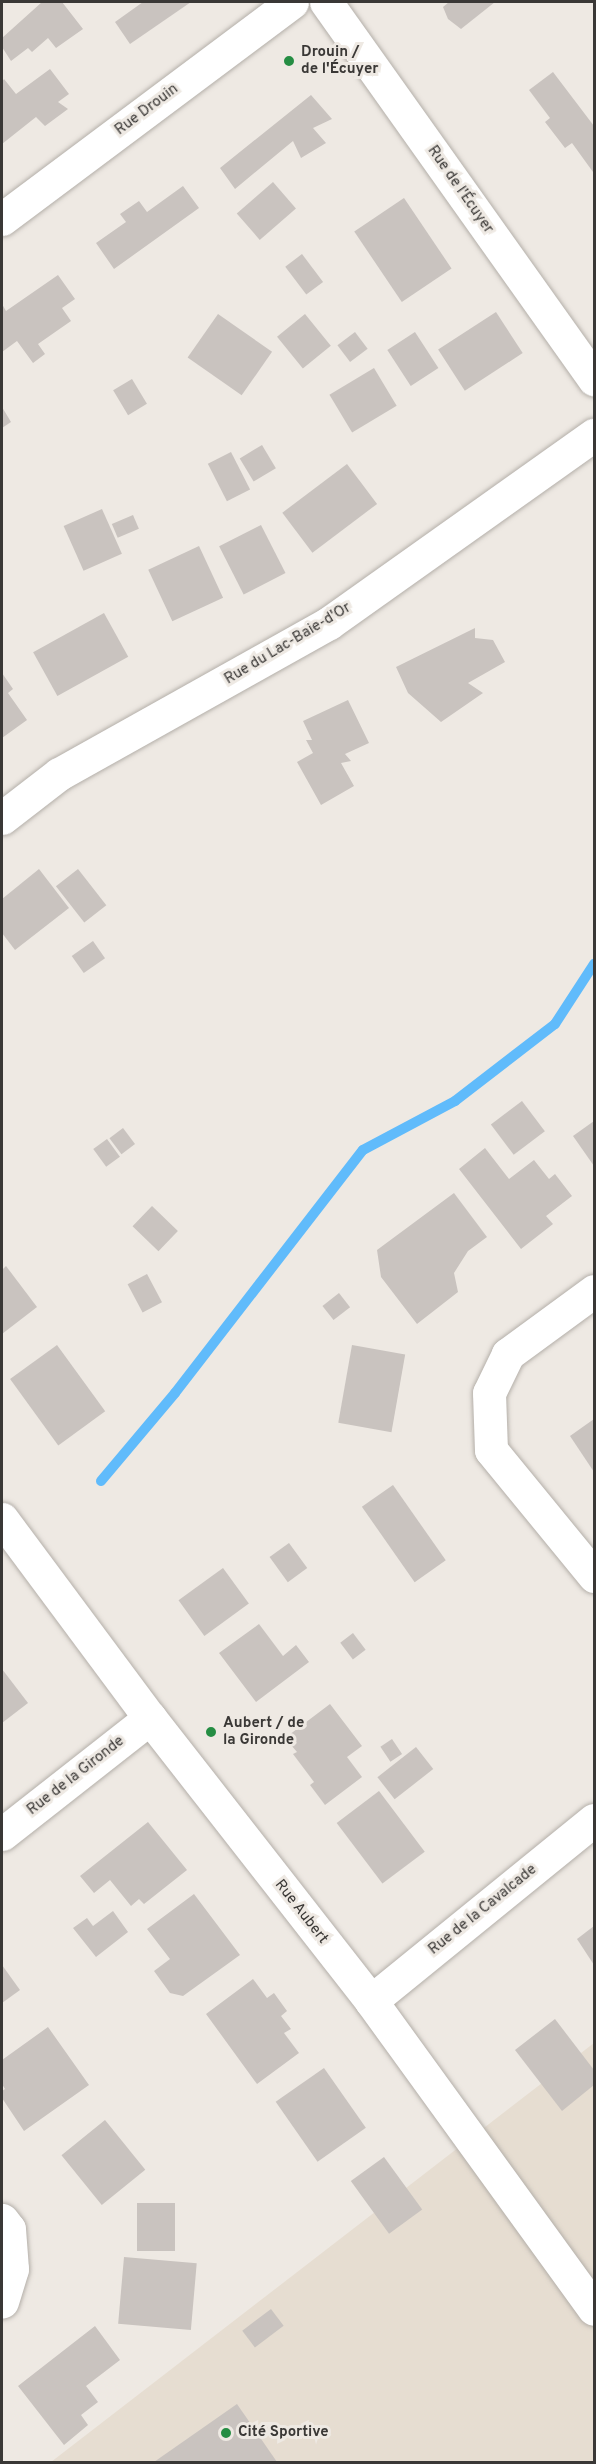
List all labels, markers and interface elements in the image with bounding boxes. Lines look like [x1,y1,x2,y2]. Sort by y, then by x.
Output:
place label: Drouin / de l'Écuyer [301,43,379,78]
marker: Drouin / de l'Écuyer [282,54,296,68]
street label: Rue Drouin [112,80,182,140]
street label: Rue de l'Écuyer [423,143,497,237]
street label: Rue du Lac-Baie-d'Or [222,599,354,689]
place label: Aubert / de la Gironde [223,1714,304,1749]
marker: Aubert / de la Gironde [204,1725,218,1739]
street label: Rue de la Gironde [24,1733,128,1819]
street label: Rue de la Cavalcade [425,1861,541,1959]
street label: Rue Aubert [270,1876,332,1948]
place label: Cité Sportive [238,2424,329,2442]
marker: Cité Sportive [219,2426,233,2440]

